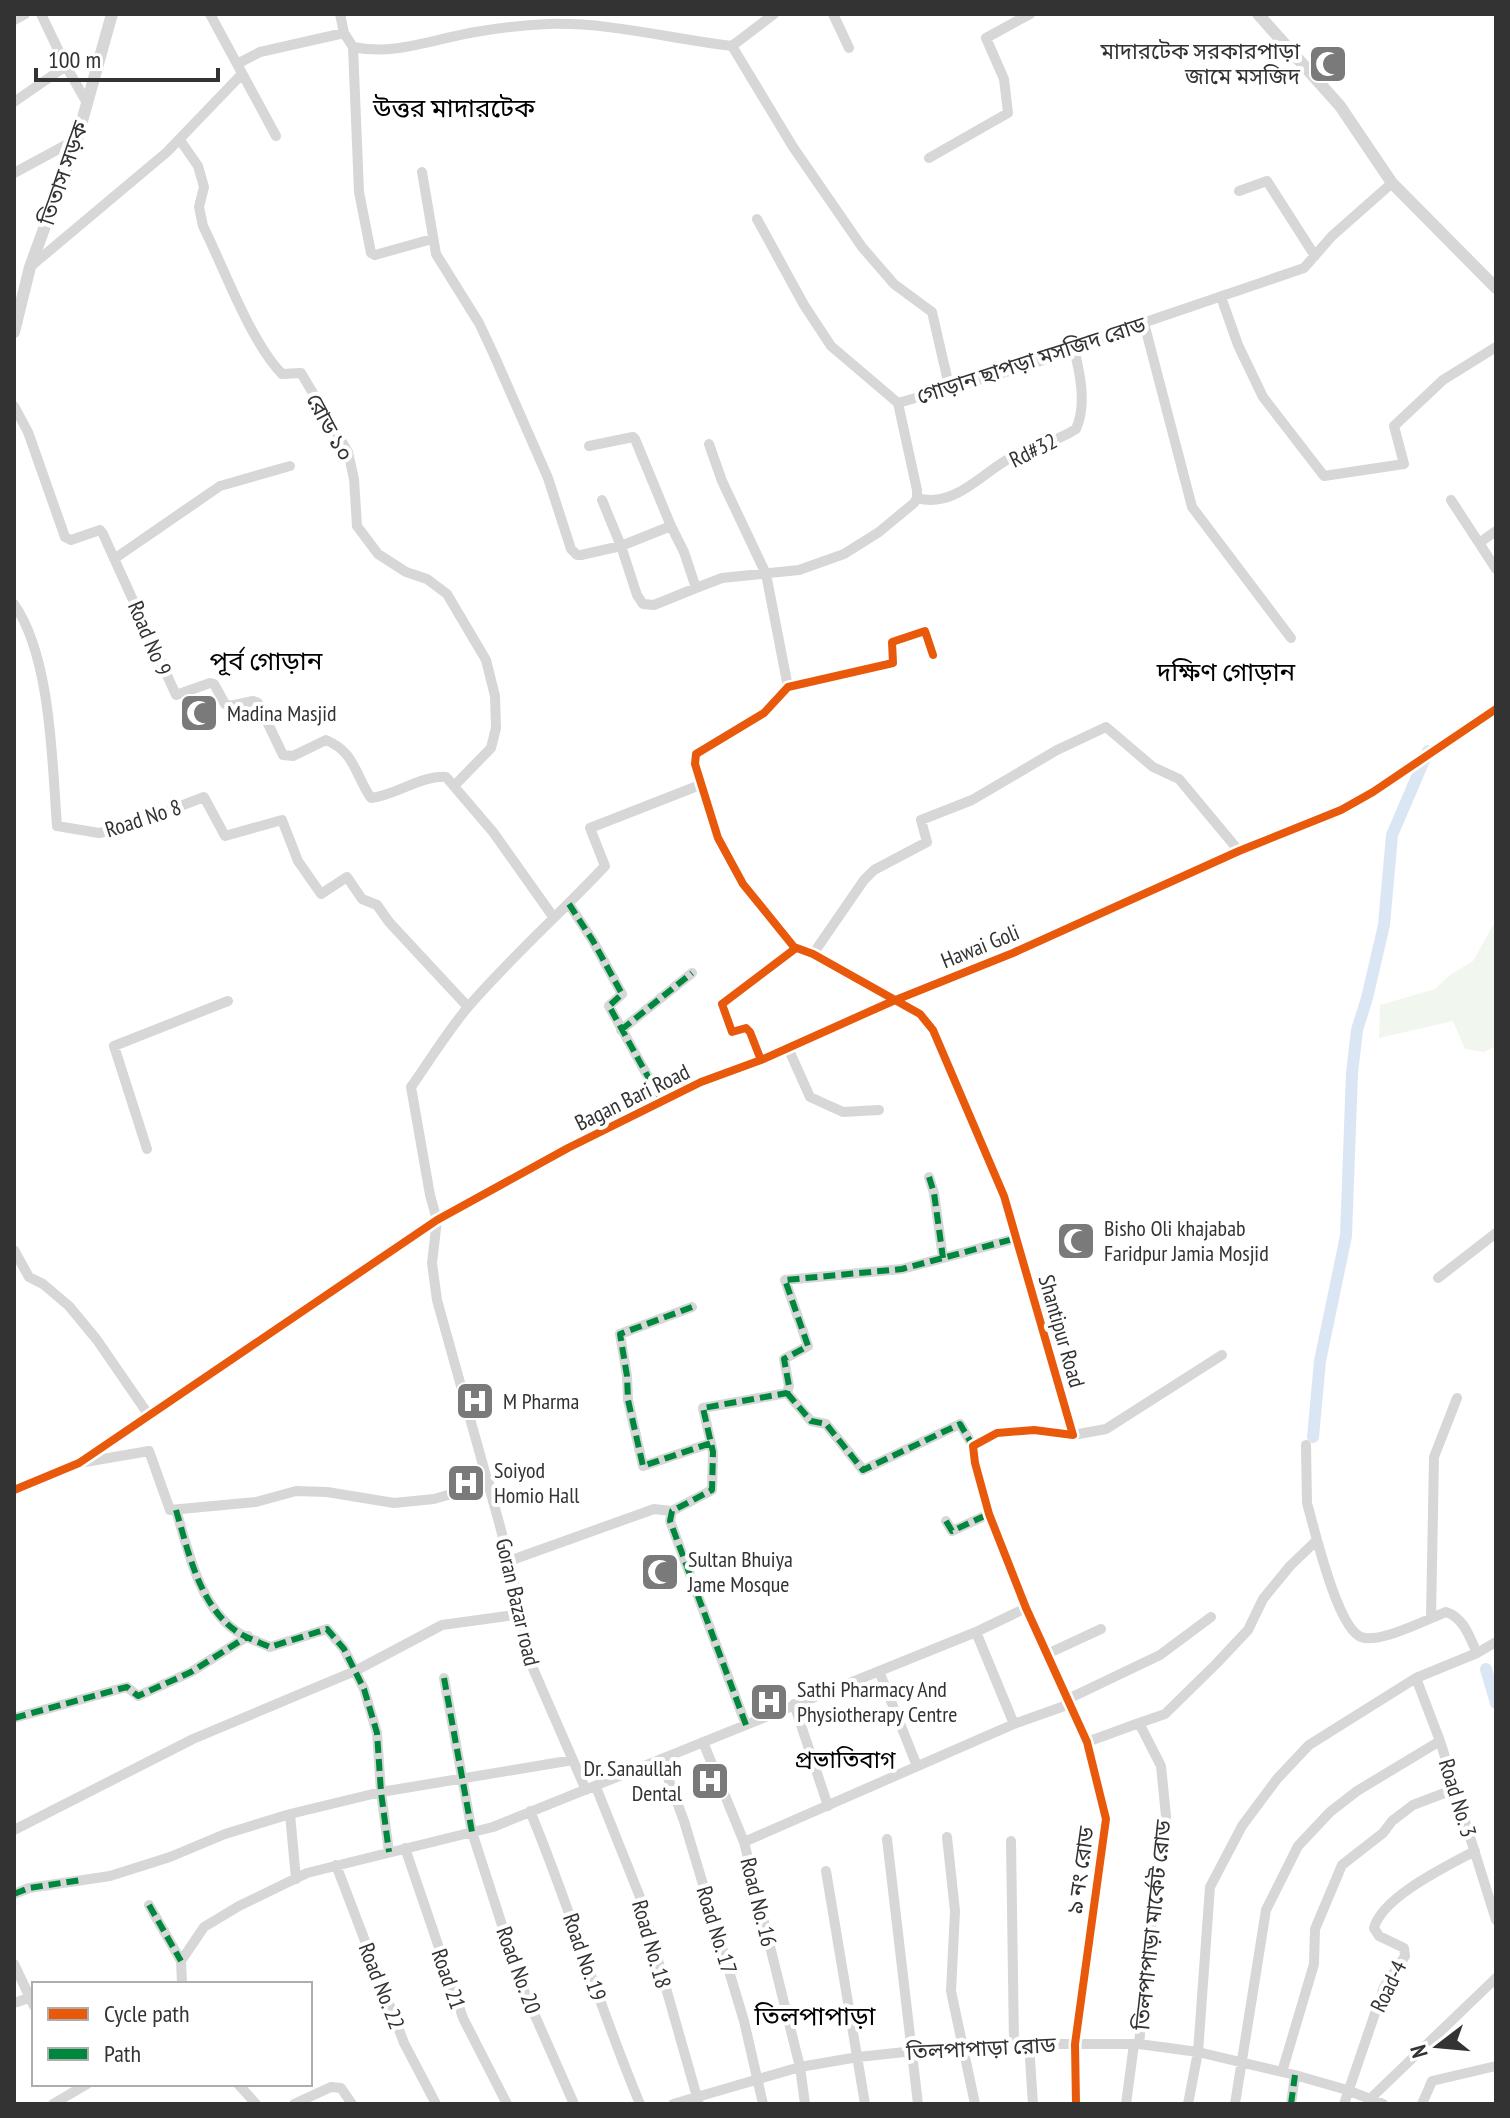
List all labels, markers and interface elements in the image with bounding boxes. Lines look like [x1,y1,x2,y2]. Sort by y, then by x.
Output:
scale bar [36,32,218,82]
place label: মাদারটেক সরকারপাড়া জামে মসজিদ [1100,37,1301,90]
mosque icon: মাদারটেক সরকারপাড়া জামে মসজিদ [1307,43,1349,85]
text: 100 m [48,44,101,75]
district label: উত্তর মাদারটেক [372,91,536,124]
street label: তিতাস সড়ক [32,117,94,230]
street label: গোড়ান ছাপড়া মসজিদ রোড [913,310,1149,410]
street label: রোড ১০ [300,388,360,466]
street label: Rd#32 [1004,427,1062,473]
street label: Road No 9 [122,597,178,679]
district label: পূর্ব গোড়ান [210,644,323,677]
district label: দক্ষিণ গোড়ান [1156,655,1296,688]
mosque icon: Madina Masjid [178,692,220,734]
place label: Madina Masjid [227,699,337,727]
street label: Road No 8 [102,793,184,843]
street label: Hawai Goli [937,918,1023,974]
street label: Bagan Bari Road [570,1057,694,1137]
place label: Bisho Oli khajabab Faridpur Jamia Mosjid [1104,1214,1269,1267]
mosque icon: Bisho Oli khajabab Faridpur Jamia Mosjid [1055,1220,1097,1262]
street label: Shantipur Road [1033,1272,1091,1390]
hospital icon: M Pharma [454,1380,496,1422]
place label: M Pharma [503,1387,579,1415]
place label: Soiyod Homio Hall [494,1456,580,1509]
hospital icon: Soiyod Homio Hall [445,1462,487,1504]
street label: Goran Bazar road [490,1536,546,1668]
place label: Sultan Bhuiya Jame Mosque [687,1545,793,1598]
mosque icon: Sultan Bhuiya Jame Mosque [639,1551,681,1593]
place label: Sathi Pharmacy And Physiotherapy Centre [797,1675,957,1728]
hospital icon: Sathi Pharmacy And Physiotherapy Centre [748,1681,790,1723]
district label: প্রভাতিবাগ [794,1744,896,1775]
place label: Dr. Sanaullah Dental [583,1754,683,1807]
street label: Road No. 3 [1433,1755,1483,1841]
hospital icon: Dr. Sanaullah Dental [689,1760,731,1802]
street label: তিলপাপাড়া মার্কেট রোড [1127,1818,1177,2032]
street label: ৯ নং রোড [1060,1824,1100,1915]
street label: Road No. 16 [734,1855,784,1949]
street label: Road No. 17 [690,1883,744,1977]
street label: Road No. 18 [626,1897,678,1991]
street label: Road No. 19 [557,1910,613,2004]
street label: Road No. 20 [490,1923,548,2017]
street label: Road No. 22 [353,1939,411,2033]
street label: Road 21 [426,1945,472,2013]
street label: Road-4 [1364,1956,1412,2016]
legend [32,1982,312,2086]
text: Cycle path [104,1998,190,2029]
district label: তিলপাপাড়া [754,1999,876,2032]
north arrow [1398,2006,1478,2086]
street label: তিলপাপাড়া রোড [905,2030,1057,2066]
text: Path [104,2038,141,2069]
text: N [1404,2042,1434,2061]

